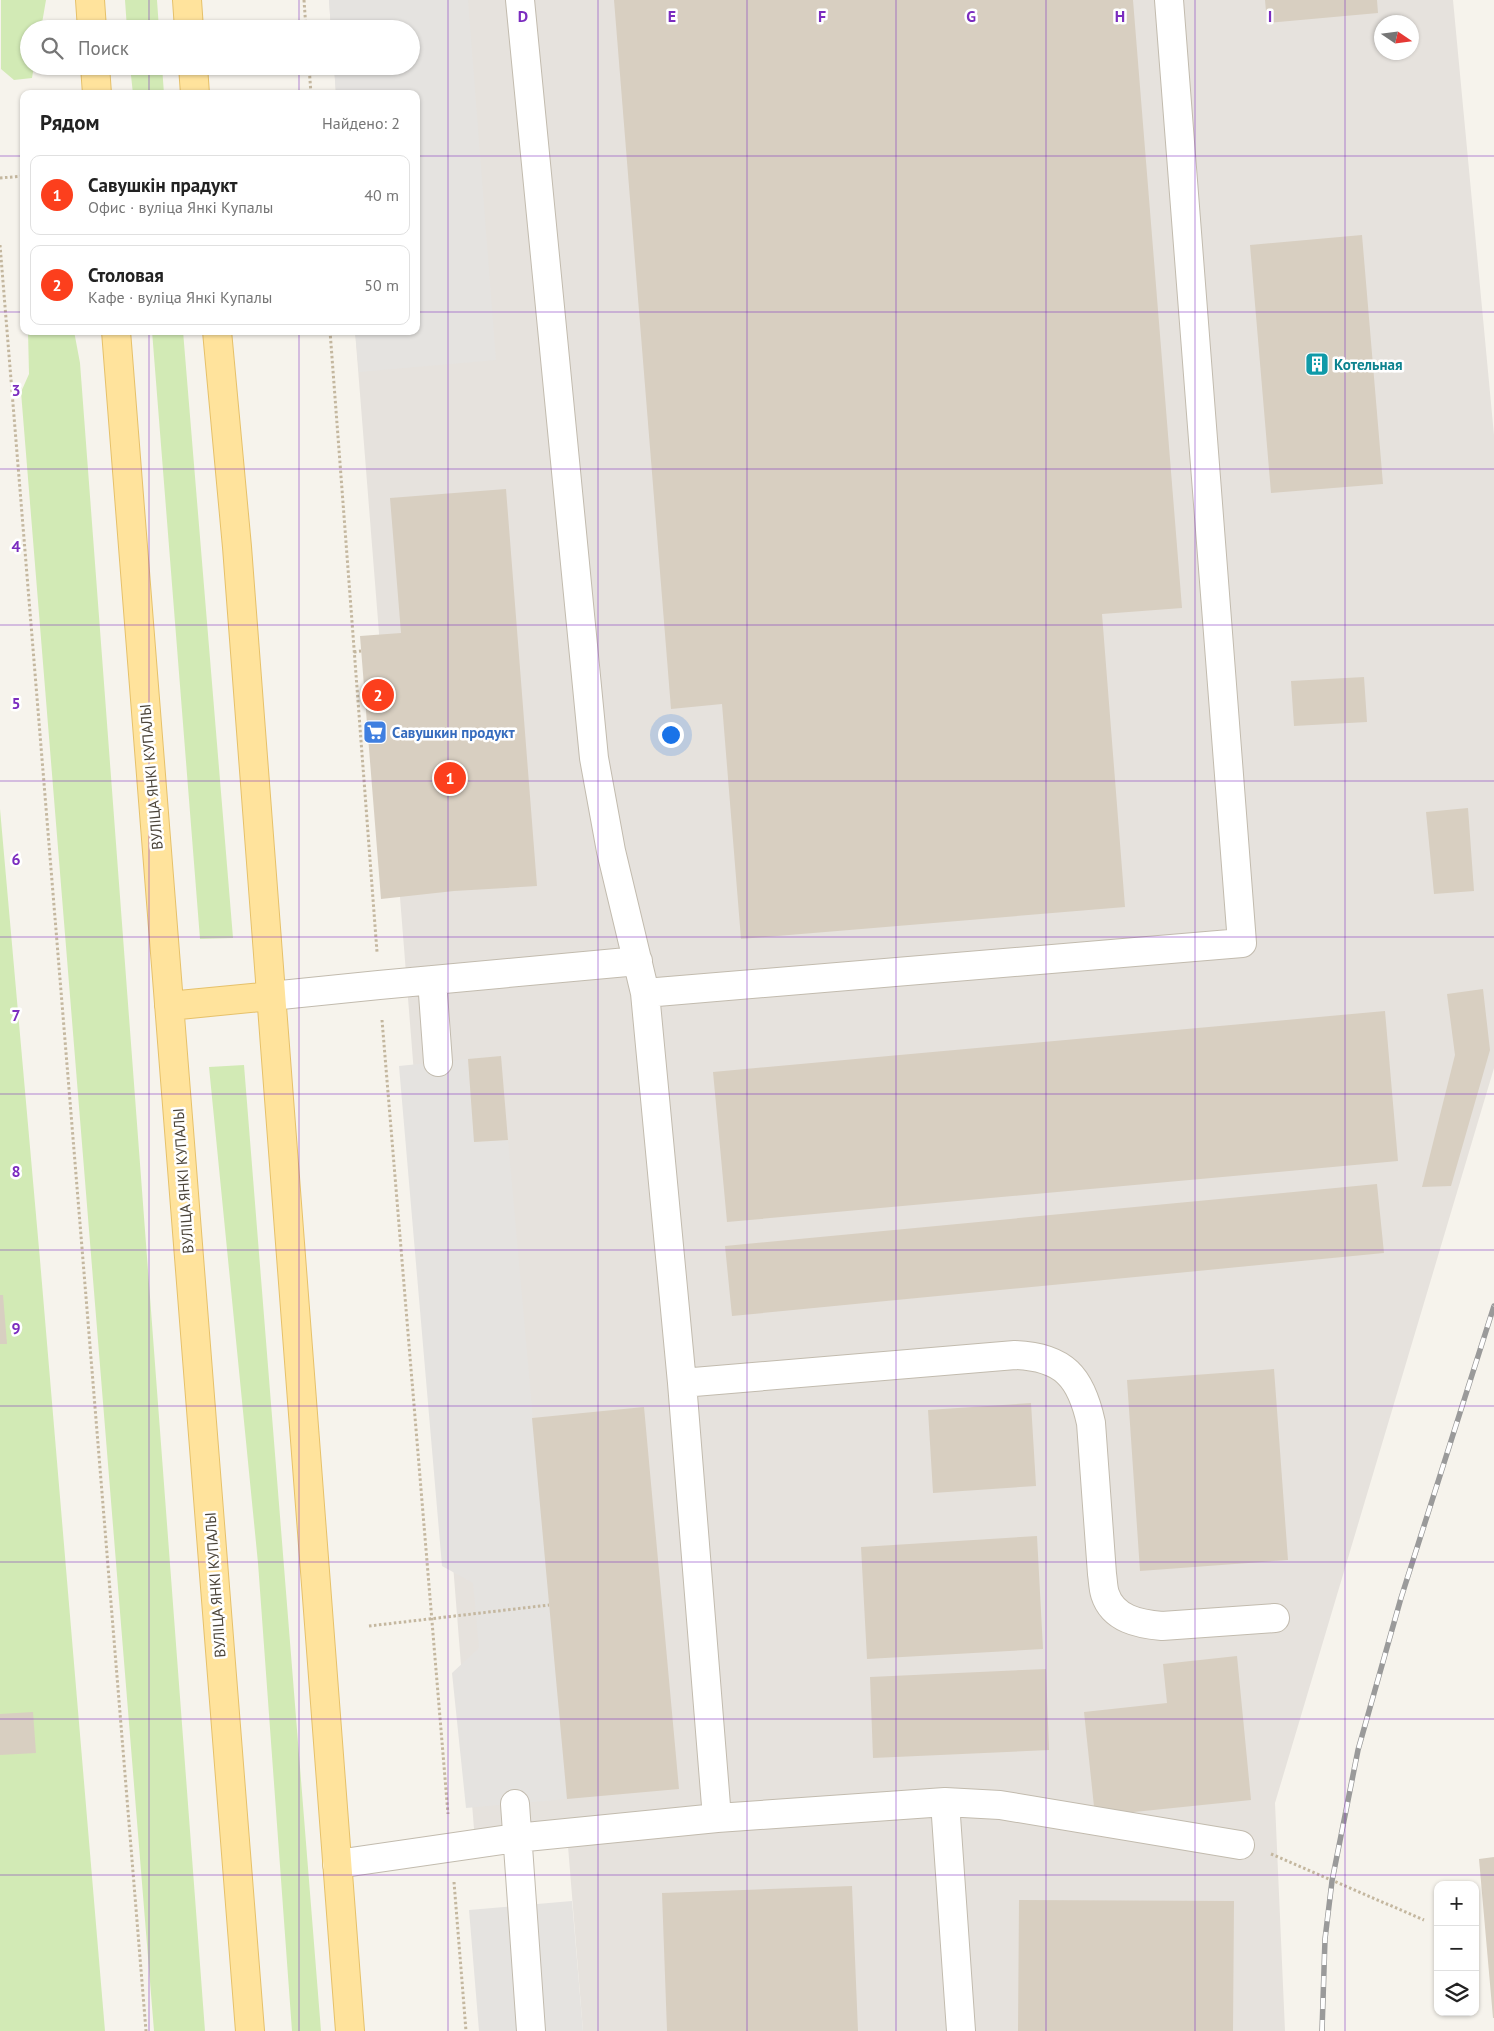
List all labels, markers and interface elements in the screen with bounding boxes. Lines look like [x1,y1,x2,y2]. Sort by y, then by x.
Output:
text: D [518,6,528,26]
text: E [668,6,676,26]
text: F [818,6,826,26]
text: G [966,6,976,26]
text: H [1115,6,1125,26]
text: I [1268,6,1272,26]
north arrow [1374,15,1419,60]
search box [20,20,420,75]
icon: search [38,34,66,62]
text: Поиск [78,36,129,60]
text: Рядом [40,109,99,136]
text: Найдено: 2 [322,113,400,133]
text: Савушкін прадукт [88,173,237,197]
text: 1 [52,185,62,205]
text: 40 m [364,185,399,205]
text: Офис · вуліца Янкі Купалы [88,197,273,217]
text: Столовая [88,263,164,287]
text: 2 [52,275,62,295]
text: 50 m [364,275,399,295]
text: Кафе · вуліца Янкі Купалы [88,287,272,307]
building icon: Котельная [1304,351,1330,377]
place label: Котельная [1334,355,1402,374]
text: 3 [11,380,21,400]
text: 4 [11,536,21,556]
pin: 2 [362,676,394,714]
text: 5 [11,693,21,713]
street label: ВУЛІЦА ЯНКІ КУПАЛЫ [135,704,167,850]
supermarket icon: Савушкин продукт [362,719,388,745]
your location [658,722,684,748]
place label: Савушкин продукт [392,723,515,742]
pin: 1 [434,759,466,797]
text: 6 [11,849,21,869]
text: 7 [11,1005,21,1025]
street label: ВУЛІЦА ЯНКІ КУПАЛЫ [168,1108,198,1254]
text: 8 [11,1161,21,1181]
text: 9 [11,1318,21,1338]
street label: ВУЛІЦА ЯНКІ КУПАЛЫ [200,1512,230,1658]
map controls [1434,1881,1479,2016]
button: + [1434,1881,1479,1926]
button: − [1434,1926,1479,1971]
button: layers [1434,1971,1479,2016]

